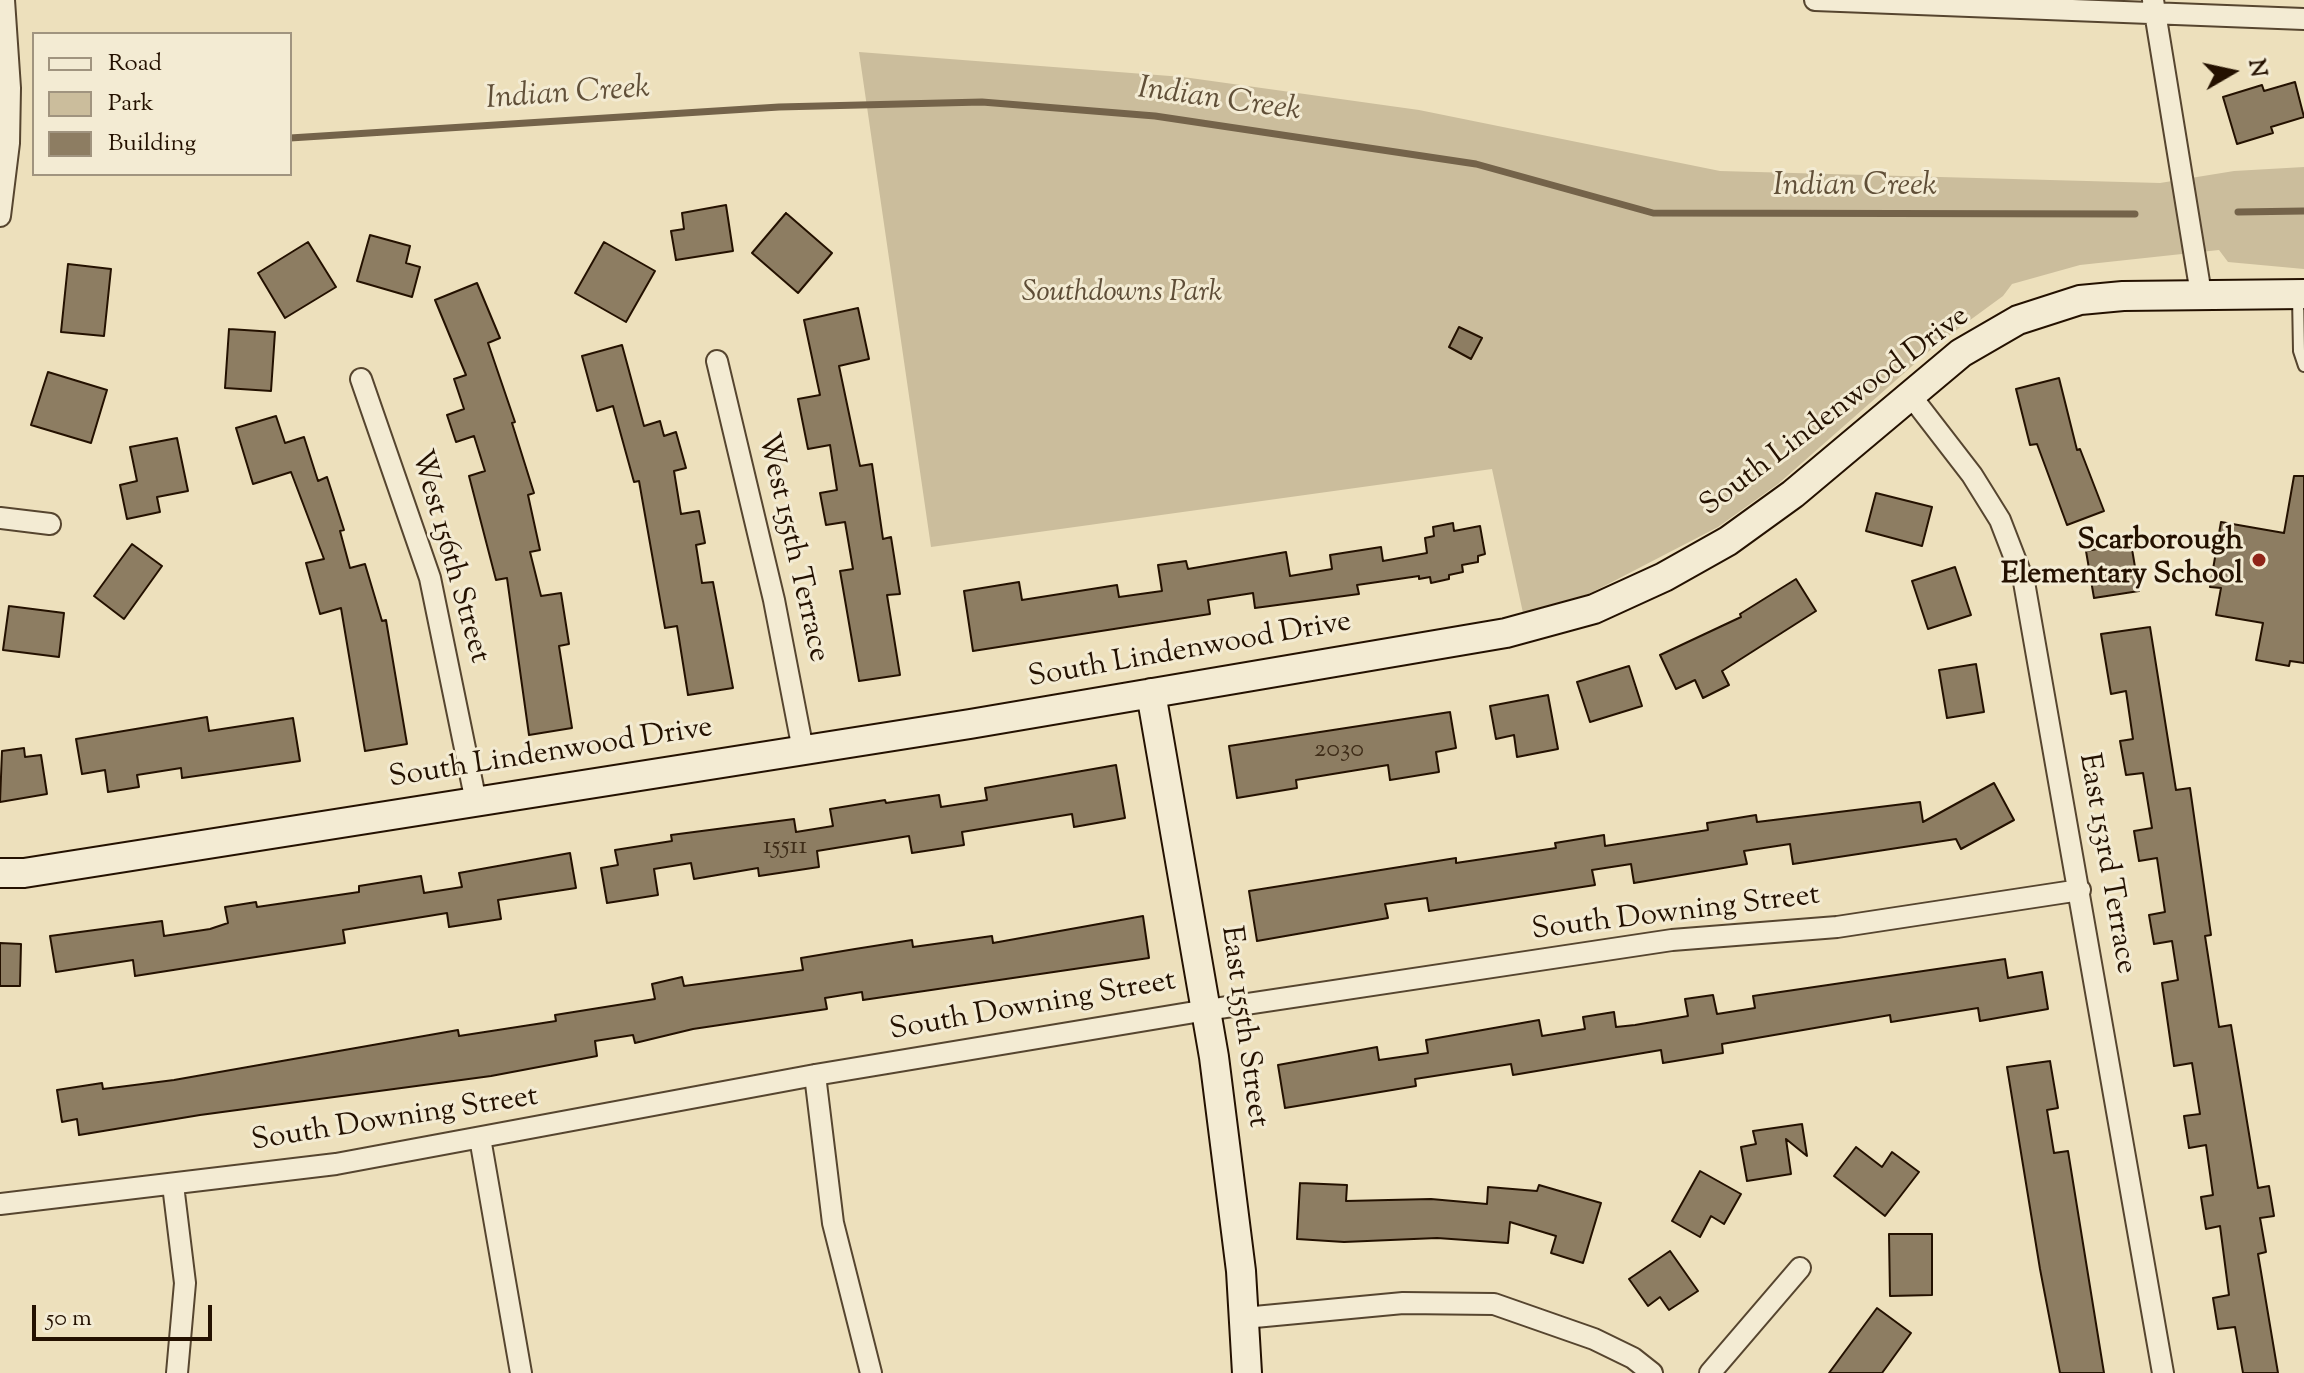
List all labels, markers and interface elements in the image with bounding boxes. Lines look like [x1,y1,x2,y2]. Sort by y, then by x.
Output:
legend [32,32,292,176]
north arrow [2192,32,2272,112]
text: Road [108,47,162,81]
text: N [2239,57,2273,79]
water label: Indian Creek [485,71,651,121]
water label: Indian Creek [1135,72,1303,132]
text: Park [108,87,154,121]
text: Building [108,127,196,161]
water label: Indian Creek [1773,170,1937,208]
park label: Southdowns Park [1022,277,1222,313]
street label: South Lindenwood Drive [1694,300,1978,526]
street label: West 155th Terrace [747,430,835,666]
street label: West 156th Street [400,446,496,668]
place label: Scarborough Elementary School [2001,525,2243,596]
marker: Scarborough Elementary School [2250,551,2268,569]
street label: South Lindenwood Drive [1026,606,1354,698]
street label: South Lindenwood Drive [387,712,715,798]
house number: 2030 [1314,736,1364,768]
street label: East 153rd Terrace [2068,751,2142,977]
house number: 15511 [763,833,807,865]
street label: South Downing Street [1530,879,1822,951]
street label: East 155th Street [1210,924,1274,1130]
street label: South Downing Street [887,965,1179,1051]
street label: South Downing Street [249,1081,541,1161]
scale bar [36,1289,216,1339]
text: 50 m [46,1302,92,1336]

